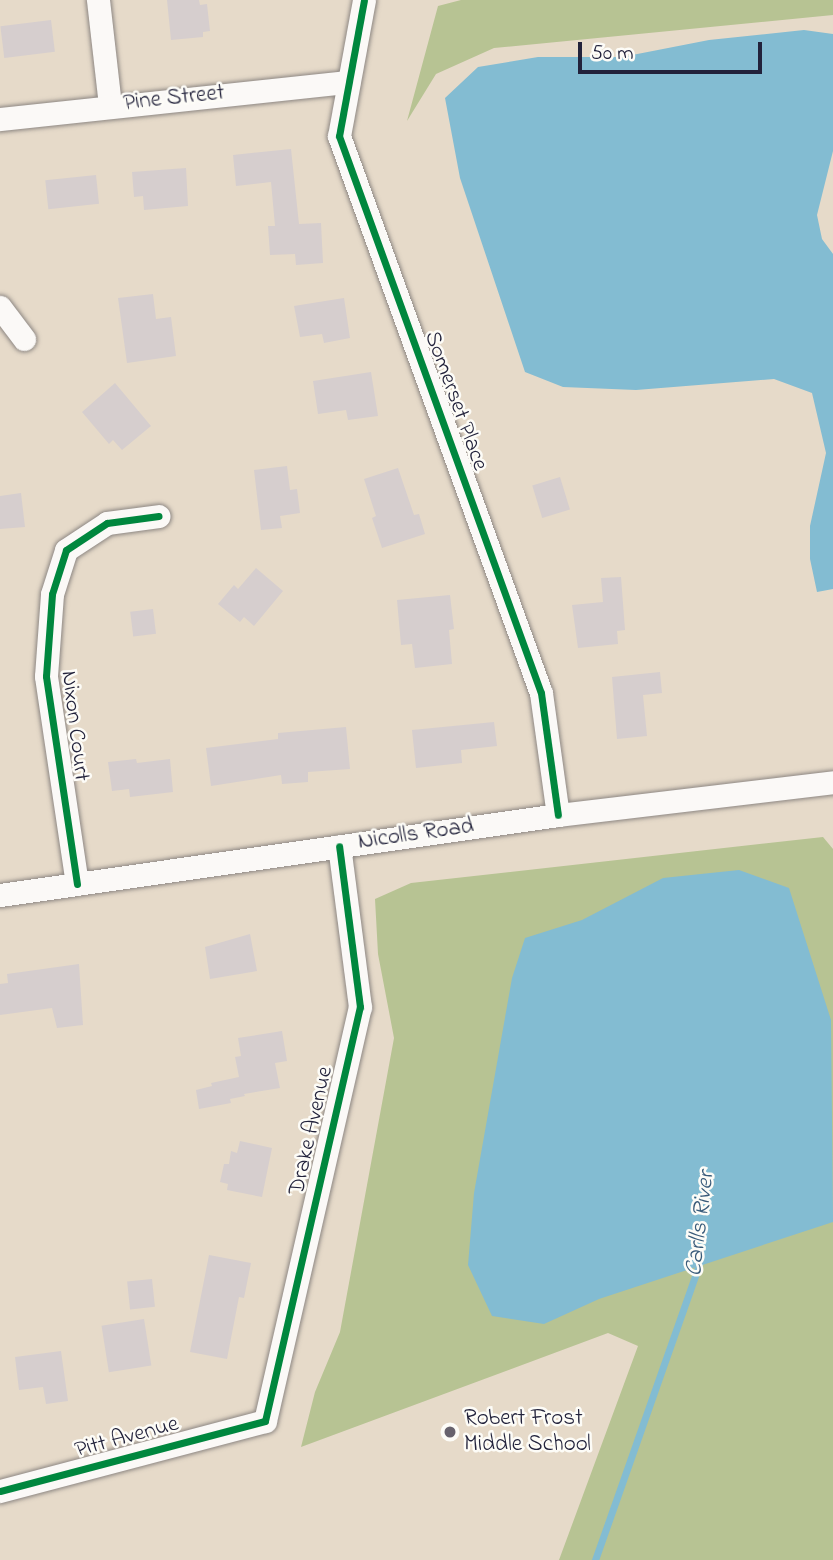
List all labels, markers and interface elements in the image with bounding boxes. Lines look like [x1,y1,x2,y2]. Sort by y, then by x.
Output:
scale bar [581,28,765,72]
text: 50 m [591,39,634,69]
street label: Pine Street [122,80,226,118]
street label: Somerset Place [417,328,493,474]
street label: Nixon Court [54,669,94,783]
street label: Nicolls Road [356,813,476,857]
street label: Drake Avenue [284,1064,340,1198]
water label: Carlls River [680,1170,722,1278]
place label: Robert Frost Middle School [464,1405,591,1459]
street label: Pitt Avenue [72,1411,182,1465]
marker: Robert Frost Middle School [442,1424,458,1440]

